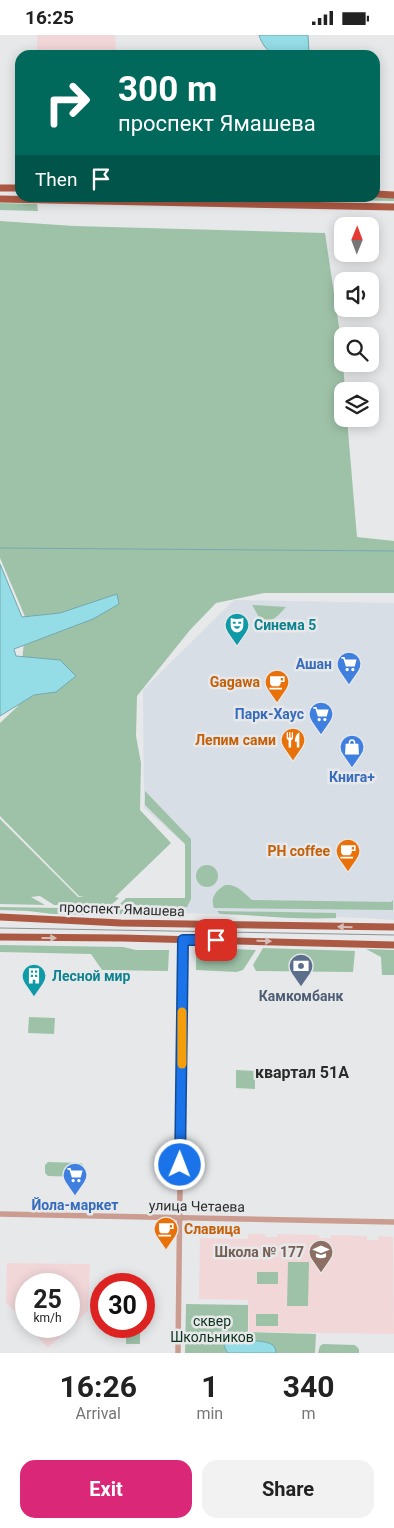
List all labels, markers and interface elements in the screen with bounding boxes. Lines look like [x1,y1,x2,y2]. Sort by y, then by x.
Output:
text: 16:25 [25,6,74,29]
text: 300 m [118,69,217,110]
icon: right [35,70,100,135]
text: проспект Ямашева [118,111,316,136]
icon: arrive [87,165,115,193]
text: Then [35,168,77,191]
north arrow [334,217,379,263]
map controls [334,217,379,427]
button: sound [334,272,379,317]
button: search [334,327,379,372]
button: layers [334,382,379,427]
theatre icon: Синема 5 [224,612,250,646]
place label: Синема 5 [254,617,316,633]
supermarket icon: Ашан [336,651,362,685]
place label: Ашан [296,656,332,672]
cafe icon: Gagawa [264,669,290,703]
place label: Gagawa [210,674,260,690]
supermarket icon: Парк-Хаус [308,701,334,735]
place label: Парк-Хаус [235,706,304,722]
restaurant icon: Лепим сами [280,727,306,761]
place label: Лепим сами [195,732,276,748]
shop icon: Книга+ [339,734,365,768]
place label: Книга+ [329,769,375,785]
cafe icon: PH coffee [335,838,361,872]
place label: PH coffee [267,843,330,859]
street label: проспект Ямашева [59,899,185,919]
pin [195,919,237,961]
one-way arrow [337,923,353,931]
icon: arrive [202,926,230,954]
one-way arrow [41,934,57,942]
one-way arrow [256,937,272,945]
bank icon: Камкомбанк [288,953,314,987]
building icon: Лесной мир [21,963,47,997]
place label: Лесной мир [52,968,131,984]
place label: Камкомбанк [259,988,343,1004]
district label: квартал 51А [255,1063,349,1082]
position arrow [153,1138,205,1190]
supermarket icon: Йола-маркет [62,1162,88,1196]
place label: Йола-маркет [32,1197,118,1213]
street label: улица Четаева [149,1197,245,1215]
cafe icon: Славица [153,1216,179,1250]
place label: Славица [184,1221,241,1237]
school or university icon: Школа № 177 [308,1239,334,1273]
place label: Школа № 177 [215,1244,304,1260]
speed limit sign: 30 [90,1273,155,1338]
text: 25 [33,1285,62,1314]
text: km/h [33,1311,62,1325]
park label: сквер Школьников [170,1313,254,1345]
text: 16:26 [60,1369,137,1404]
text: 1 [201,1369,218,1404]
text: 340 [283,1369,334,1404]
text: Arrival [76,1404,121,1423]
text: min [196,1404,223,1423]
text: m [302,1404,316,1423]
button: Exit [20,1460,192,1518]
button: Share [202,1460,374,1518]

